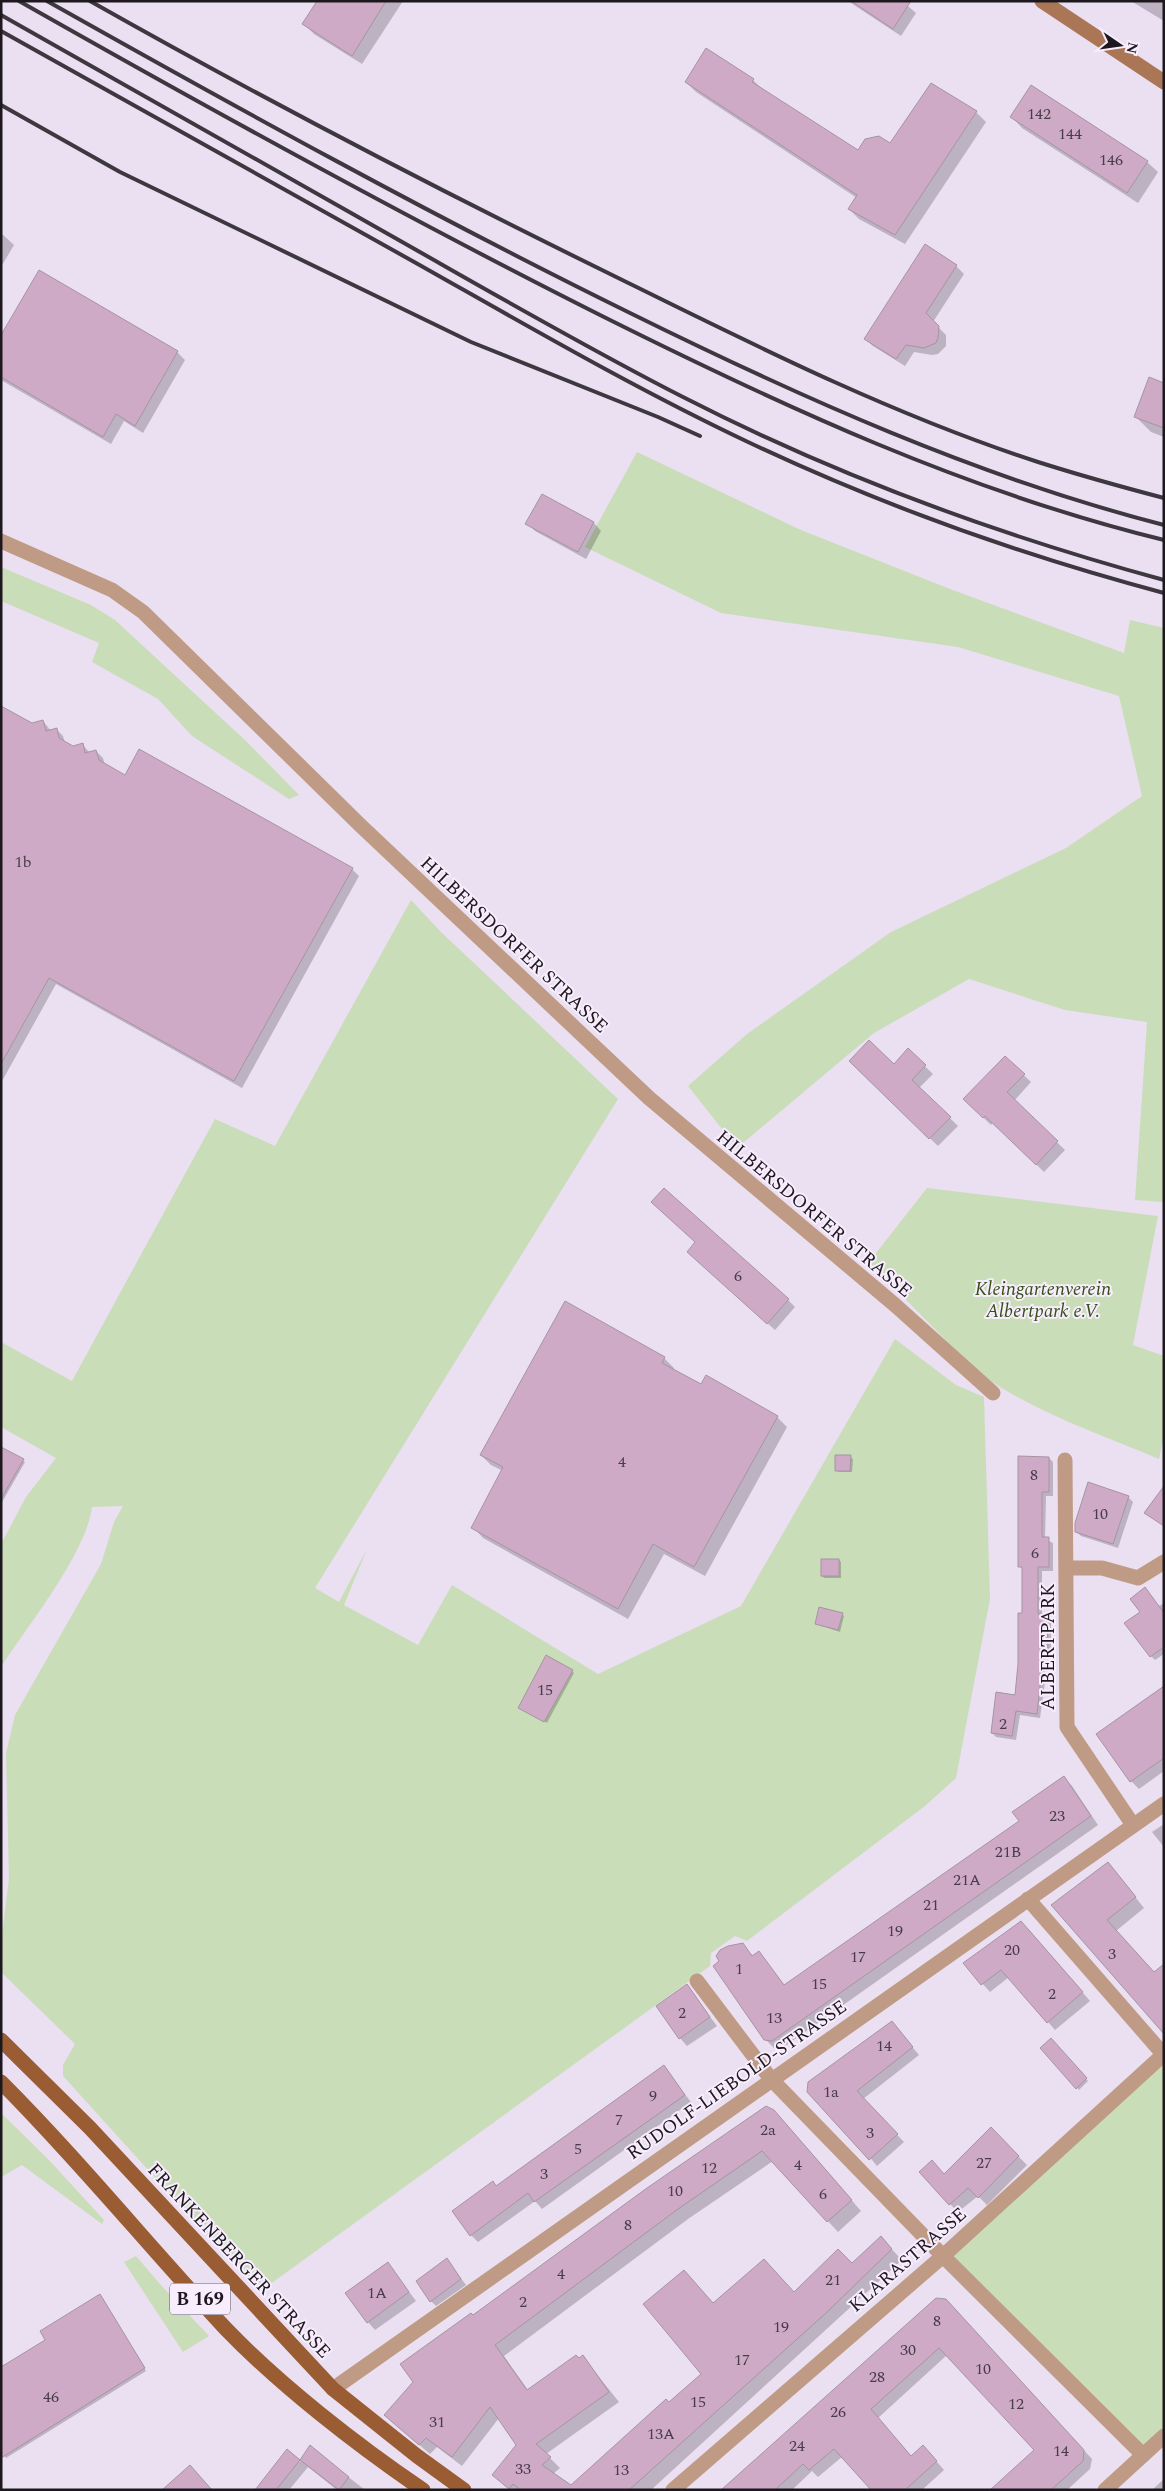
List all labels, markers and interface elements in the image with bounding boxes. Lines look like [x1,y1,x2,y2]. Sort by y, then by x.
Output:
north arrow [1095,20,1145,70]
text: N [1121,40,1144,56]
house number: 142 [1027,102,1051,126]
house number: 144 [1058,122,1082,146]
house number: 146 [1099,148,1123,172]
house number: 1b [15,850,32,874]
street label: HILBERSDORFER STRASSE [413,850,615,1040]
street label: HILBERSDORFER STRASSE [709,1123,919,1305]
house number: 6 [734,1264,742,1288]
park label: Kleingartenverein Albertpark e.V. [975,1275,1111,1326]
house number: 4 [618,1450,626,1474]
house number: 8 [1030,1463,1038,1487]
house number: 10 [1092,1502,1108,1526]
house number: 6 [1031,1541,1039,1565]
street label: ALBERTPARK [1034,1583,1063,1711]
house number: 15 [537,1678,553,1702]
house number: 2 [999,1712,1007,1736]
house number: 23 [1049,1804,1065,1828]
house number: 21B [995,1840,1021,1864]
house number: 21A [953,1868,981,1892]
house number: 21 [923,1893,939,1917]
house number: 19 [887,1919,903,1943]
house number: 20 [1004,1938,1020,1962]
house number: 3 [1108,1942,1116,1966]
house number: 17 [850,1945,866,1969]
house number: 1 [735,1957,743,1981]
house number: 15 [811,1972,827,1996]
house number: 2 [1048,1982,1056,2006]
street label: RUDOLF-LIEBOLD-STRASSE [621,1993,853,2168]
house number: 2 [678,2001,686,2025]
house number: 13 [766,2006,782,2030]
house number: 14 [876,2034,892,2058]
house number: 1a [823,2080,839,2104]
house number: 9 [649,2084,657,2108]
house number: 7 [615,2108,623,2132]
house number: 2a [760,2118,776,2142]
house number: 3 [866,2121,874,2145]
house number: 5 [574,2137,582,2161]
house number: 27 [976,2151,992,2175]
house number: 4 [794,2153,802,2177]
house number: 12 [701,2156,717,2180]
street label: FRANKENBERGER STRASSE [140,2157,338,2365]
house number: 3 [540,2162,548,2186]
house number: 10 [667,2179,683,2203]
house number: 6 [819,2182,827,2206]
street label: KLARASTRASSE [842,2200,974,2320]
house number: 8 [624,2213,632,2237]
house number: 4 [557,2262,565,2286]
house number: 21 [825,2268,841,2292]
house number: 1A [367,2281,387,2305]
road number: B 169 [170,2284,230,2314]
house number: 2 [519,2290,527,2314]
house number: 8 [933,2309,941,2333]
house number: 19 [773,2315,789,2339]
house number: 30 [900,2338,916,2362]
house number: 17 [734,2348,750,2372]
house number: 10 [975,2357,991,2381]
house number: 28 [869,2365,885,2389]
house number: 46 [43,2385,59,2409]
house number: 15 [690,2390,706,2414]
house number: 12 [1008,2392,1024,2416]
house number: 26 [830,2400,846,2424]
house number: 31 [429,2410,445,2434]
house number: 13A [647,2422,675,2446]
house number: 24 [789,2434,805,2458]
house number: 14 [1053,2439,1069,2463]
house number: 33 [515,2457,531,2481]
house number: 13 [613,2458,629,2482]

